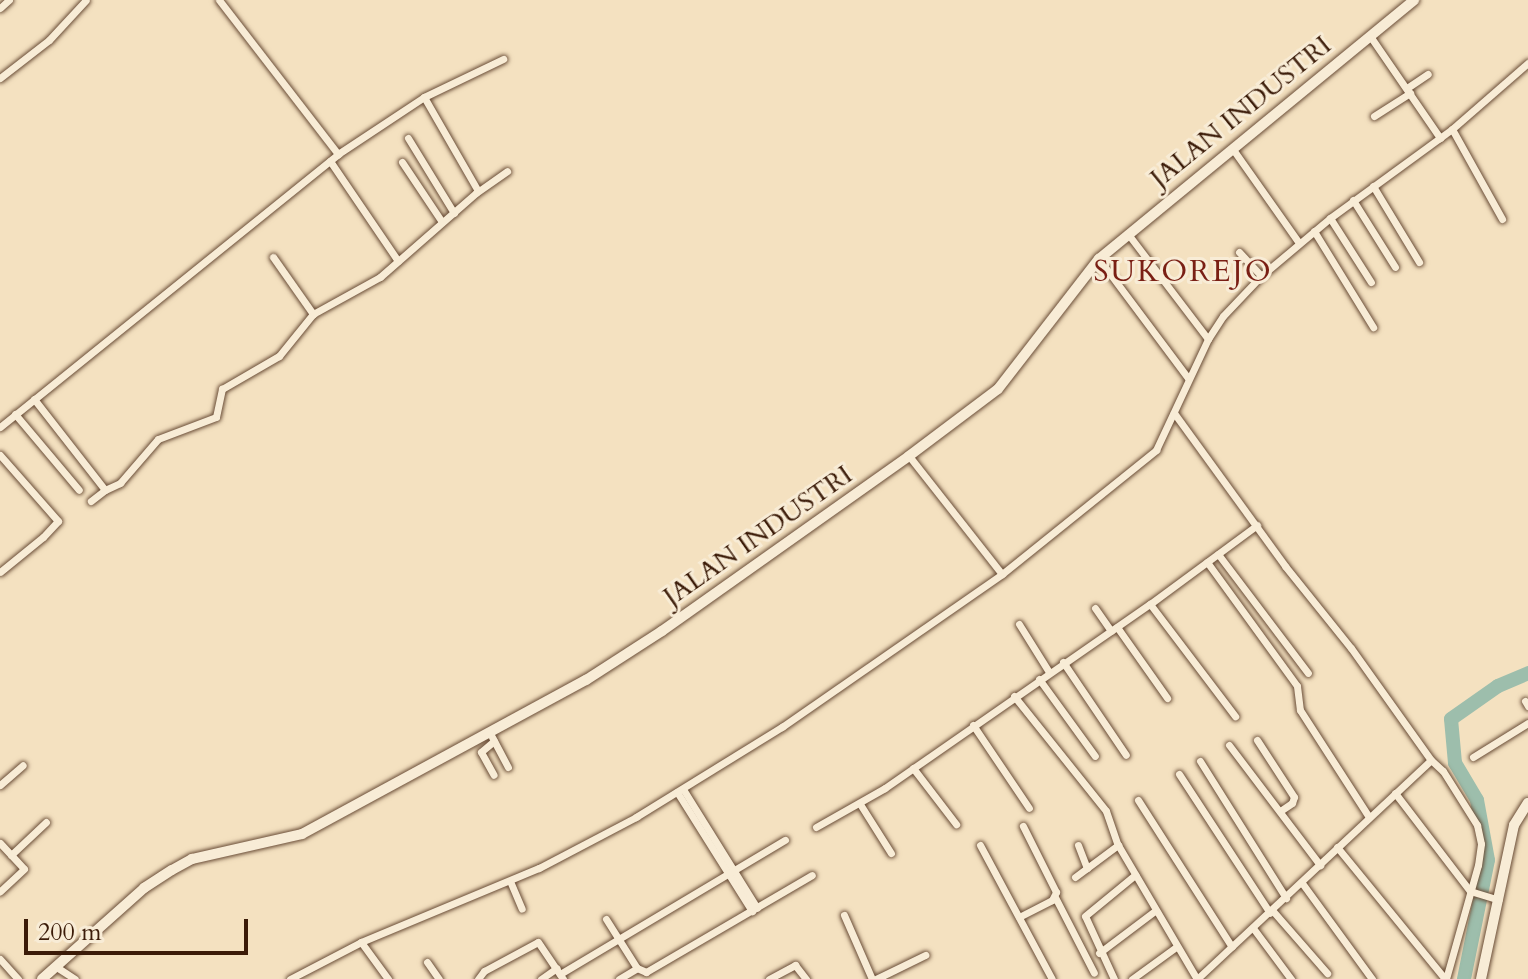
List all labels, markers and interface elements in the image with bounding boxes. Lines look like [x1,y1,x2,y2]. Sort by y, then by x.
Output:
street label: JALAN INDUSTRI [1145,30,1337,194]
district label: SUKOREJO [1093,254,1273,290]
street label: JALAN INDUSTRI [658,459,858,613]
scale bar [28,903,252,953]
text: 200 m [38,916,102,949]

